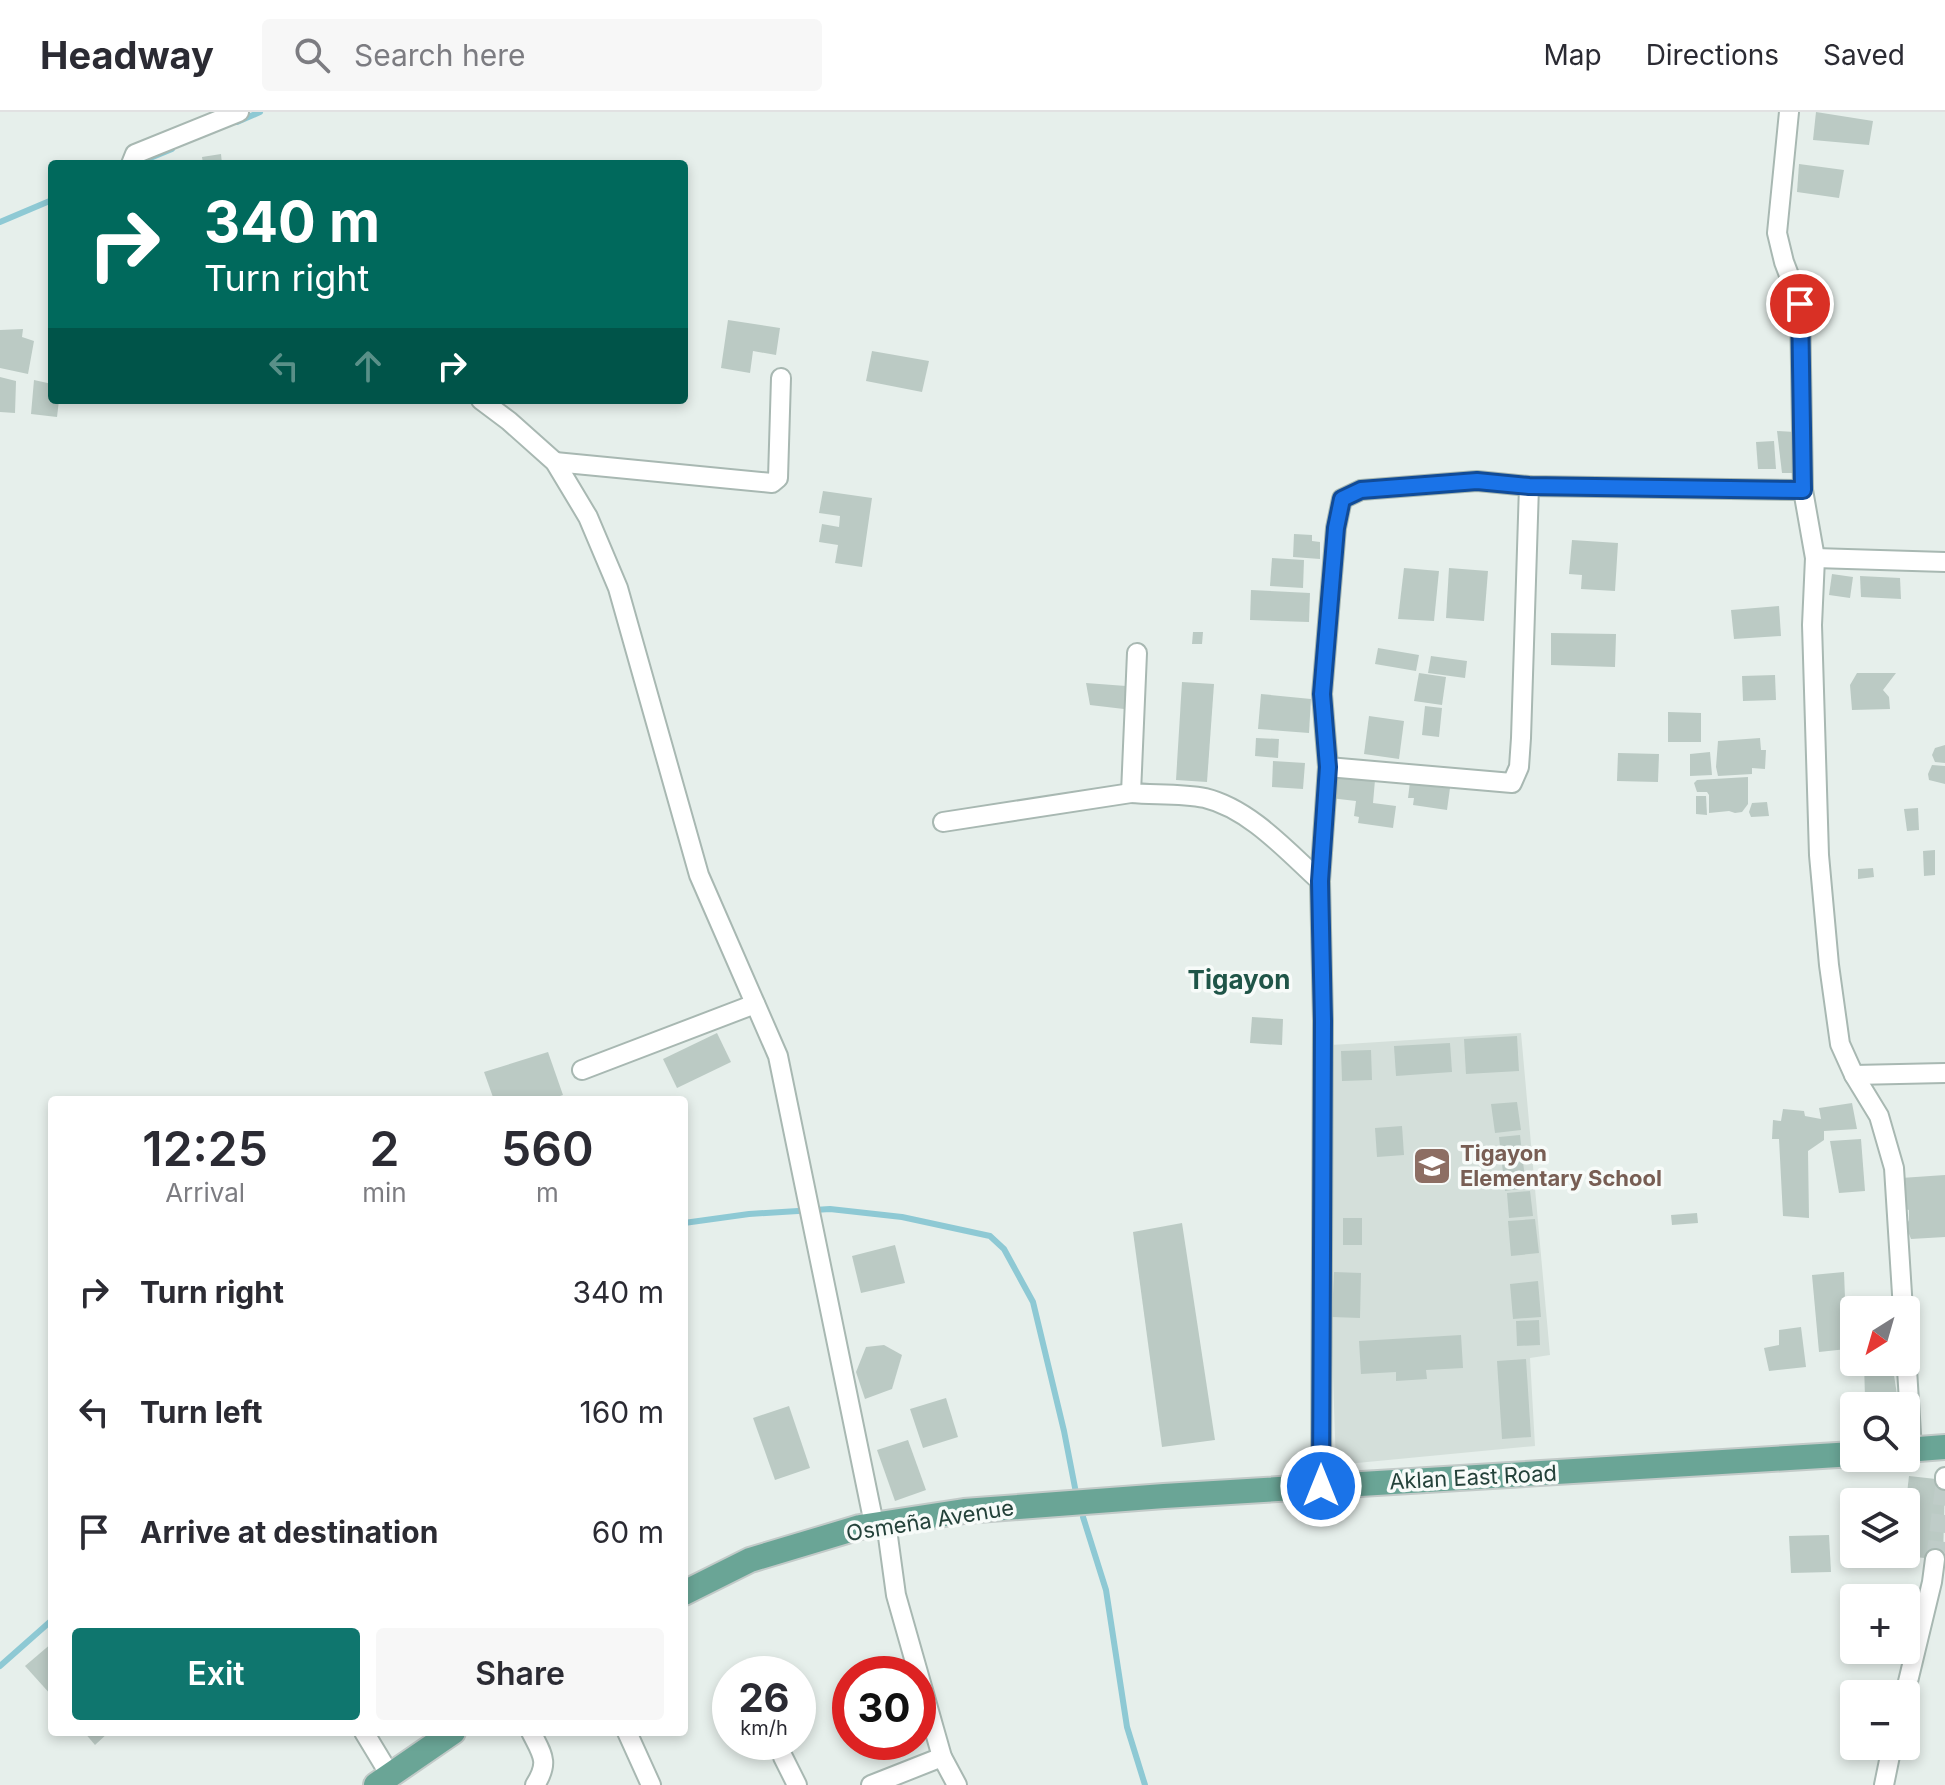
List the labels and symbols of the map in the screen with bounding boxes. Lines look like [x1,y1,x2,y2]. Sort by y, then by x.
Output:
pin [1766,270,1834,338]
district label: Tigayon [1188,964,1290,995]
place label: Tigayon Elementary School [1460,1140,1662,1191]
school or university icon: Tigayon Elementary School [1411,1145,1453,1187]
north arrow [1840,1296,1920,1376]
position arrow [1279,1444,1363,1528]
street label: Aklan East Road [1389,1460,1557,1494]
street label: Osmeña Avenue [844,1494,1016,1546]
speed limit sign: 30 [832,1656,936,1760]

